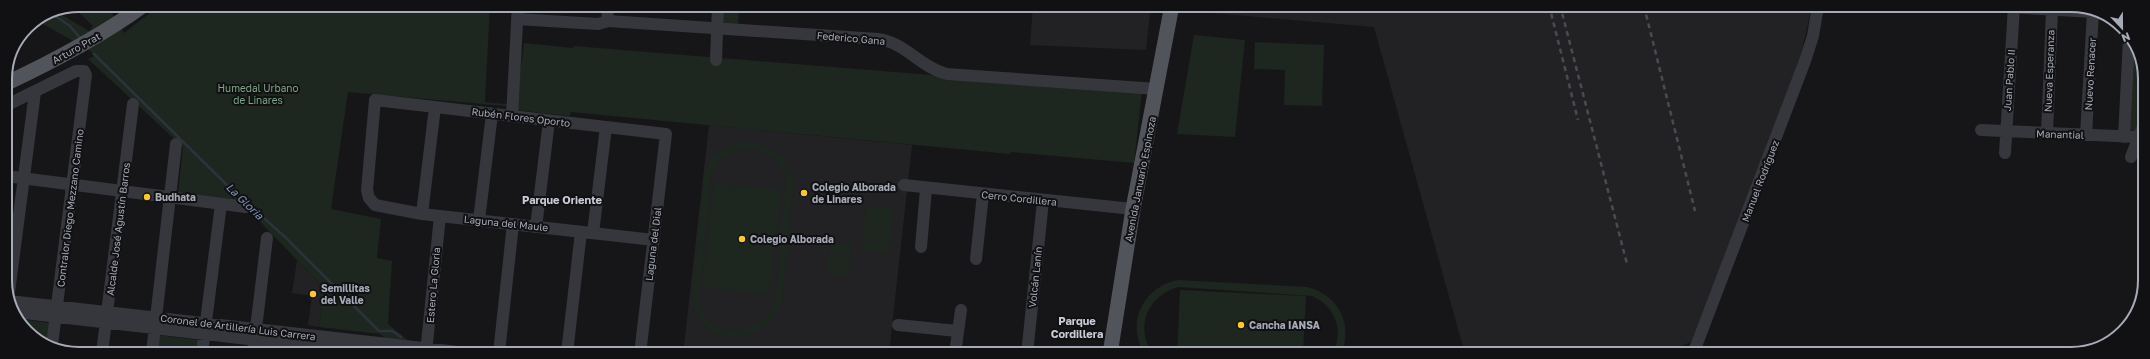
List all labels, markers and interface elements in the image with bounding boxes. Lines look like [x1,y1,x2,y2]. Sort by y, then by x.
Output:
north arrow [2102,8,2142,48]
street label: Federico Gana [816,29,886,47]
street label: Arturo Prat [50,30,102,66]
street label: Nueva Esperanza [2042,30,2056,112]
text: N [2120,30,2132,45]
street label: Nuevo Renacer [2082,37,2098,111]
street label: Juan Pablo II [2001,49,2017,111]
park label: Humedal Urbano de Linares [218,82,298,106]
street label: Rubén Flores Oporto [471,105,571,129]
street label: Avenida Januario Espinoza [1122,115,1158,243]
street label: Manantial [2036,127,2084,141]
street label: Contralor Diego Mezzano Camino [54,128,86,288]
street label: Manuel Rodríguez [1739,138,1781,224]
street label: Alcalde José Agustín Barros [104,162,132,296]
water label: La Gloria [224,180,267,222]
place label: Colegio Alborada de Linares [812,181,896,205]
marker: Colegio Alborada de Linares [799,188,809,198]
street label: Cerro Cordillera [981,188,1057,208]
place label: Budhata [155,191,196,203]
marker: Budhata [142,192,152,202]
district label: Parque Oriente [522,193,603,206]
street label: Laguna del Dial [643,206,663,282]
street label: Laguna del Maule [463,213,549,233]
place label: Colegio Alborada [750,233,834,245]
marker: Colegio Alborada [737,234,747,244]
street label: Volcán Lanín [1026,246,1044,308]
street label: Estero La Gloria [424,247,442,323]
place label: Semillitas del Valle [321,282,370,306]
marker: Semillitas del Valle [308,289,318,299]
street label: Coronel de Artillería Luis Carrera [160,312,316,342]
district label: Parque Cordillera [1051,314,1103,340]
place label: Cancha IANSA [1249,319,1320,331]
marker: Cancha IANSA [1236,320,1246,330]

